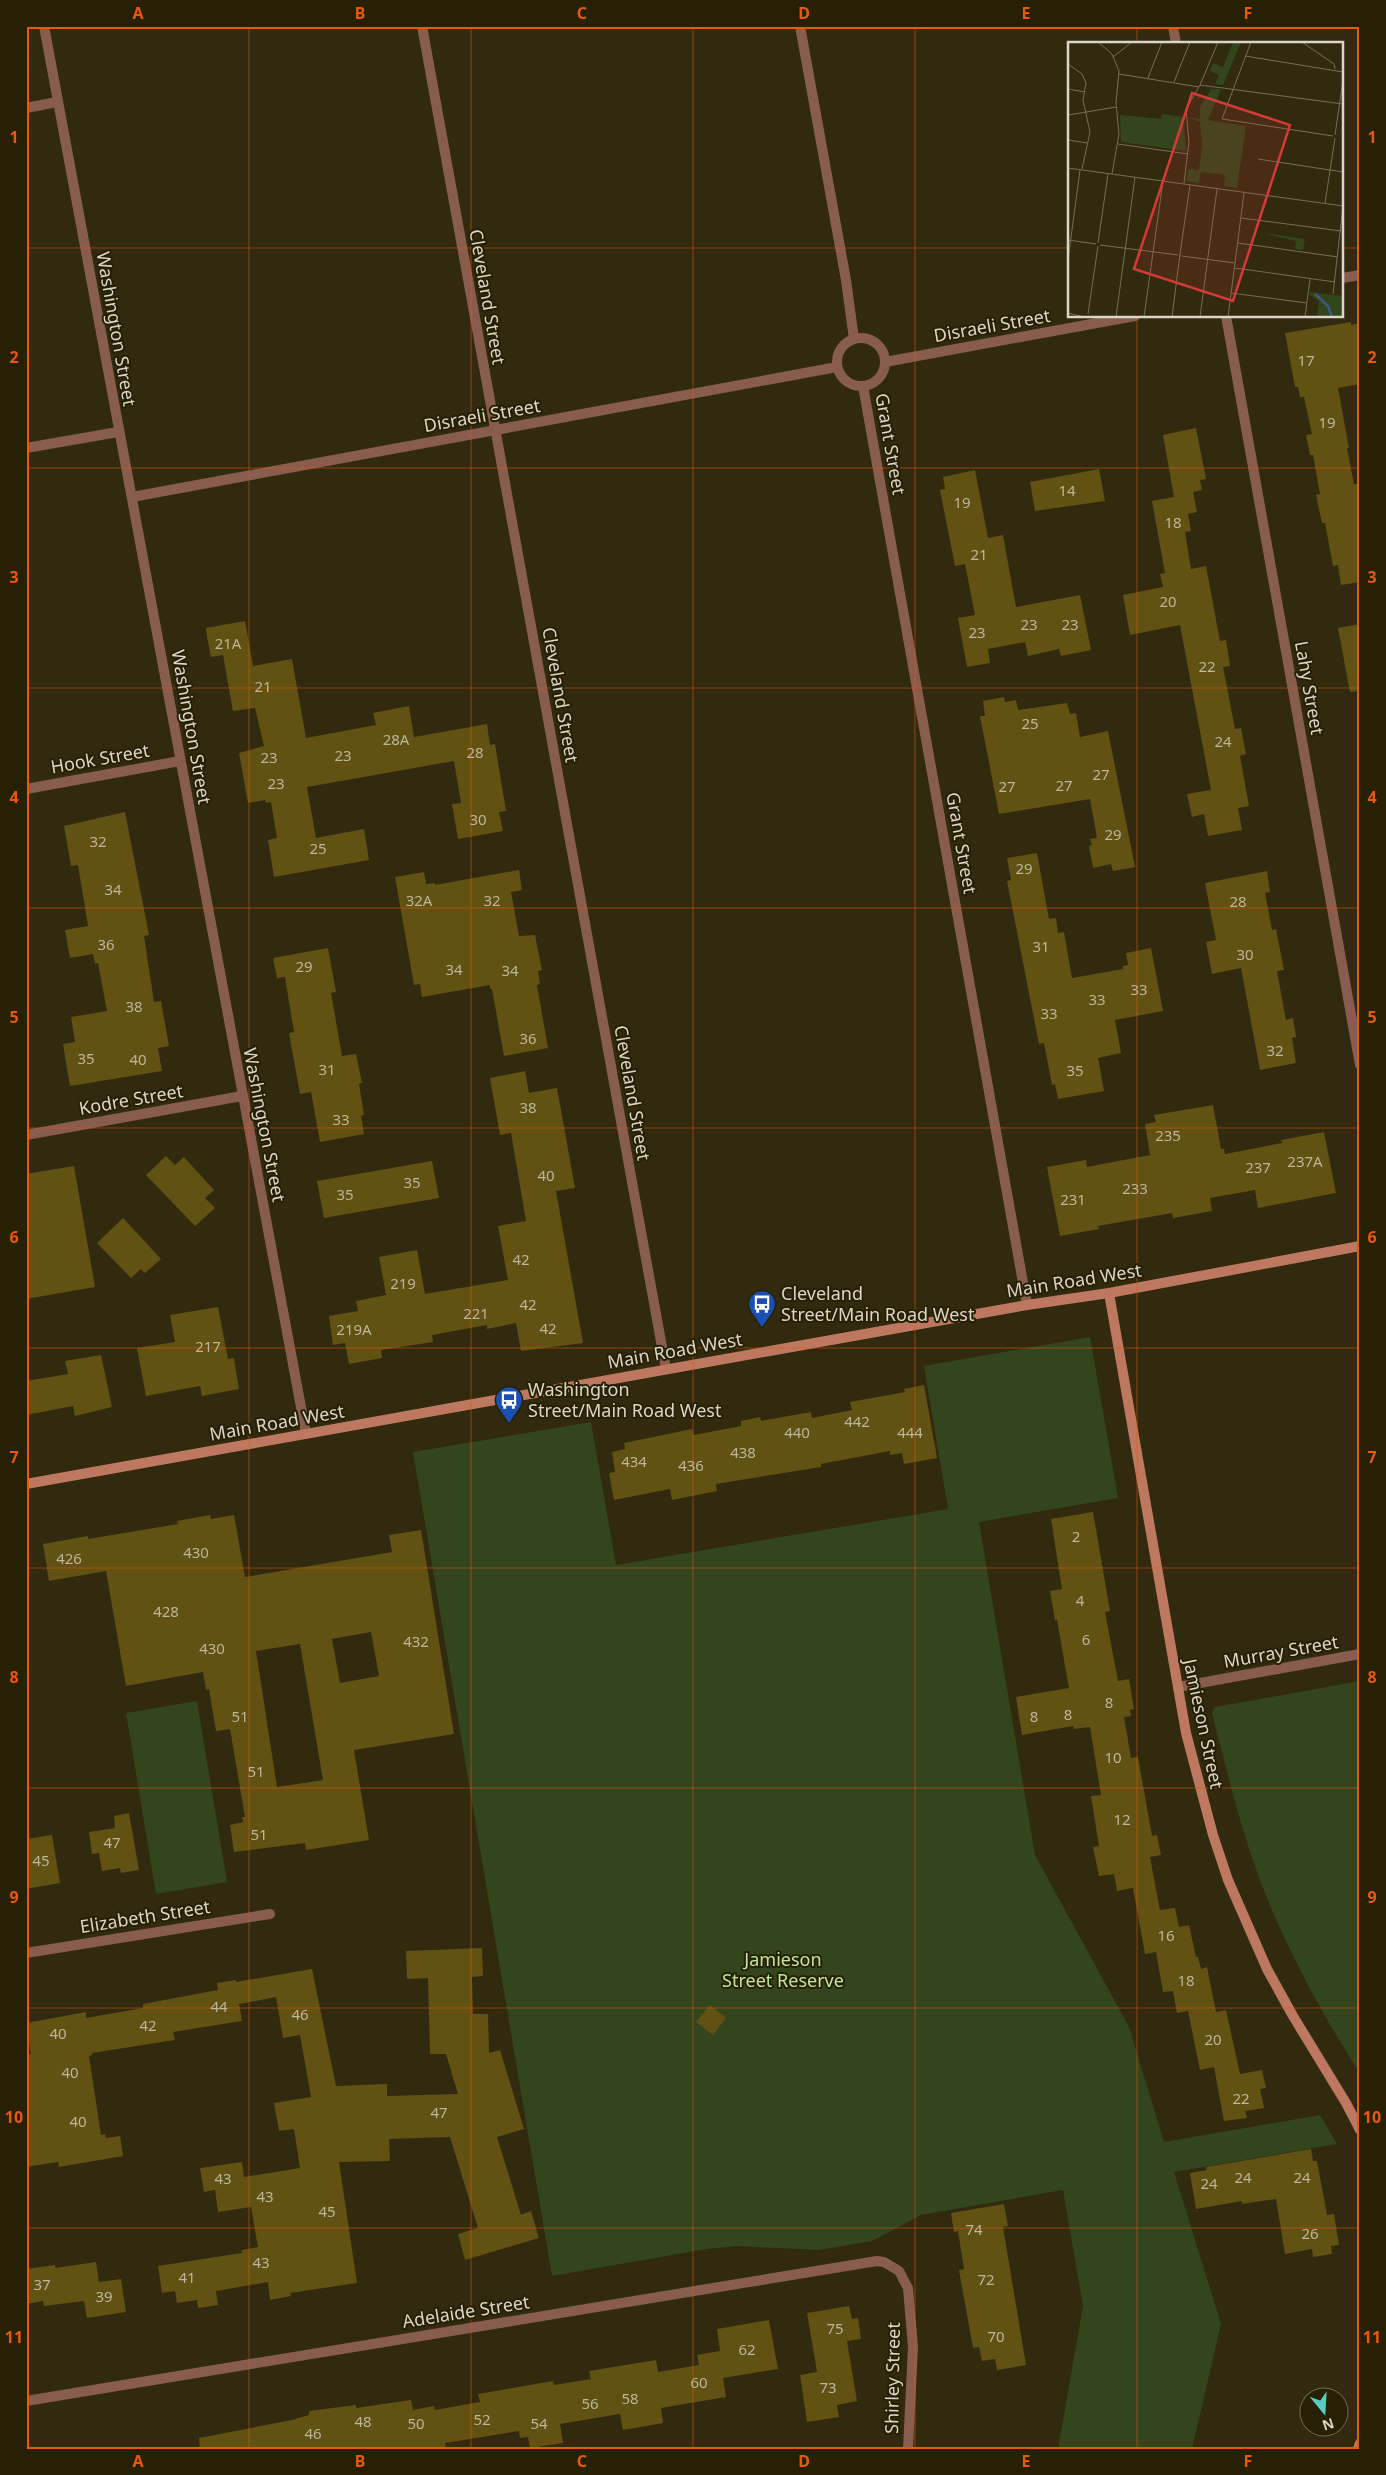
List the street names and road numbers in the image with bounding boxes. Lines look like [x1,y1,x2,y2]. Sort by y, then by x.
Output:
street label: Cleveland Street [464,227,512,367]
street label: Washington Street [92,250,142,408]
street label: Disraeli Street [932,303,1052,347]
street label: Grant Street [870,391,912,497]
street label: Disraeli Street [422,393,542,437]
street label: Cleveland Street [537,625,585,765]
street label: Lahy Street [1290,639,1330,737]
street label: Washington Street [167,648,217,806]
street label: Hook Street [49,737,151,778]
street label: Grant Street [941,790,983,896]
street label: Cleveland Street [609,1023,657,1163]
street label: Washington Street [238,1046,292,1204]
street label: Kodre Street [77,1078,185,1120]
street label: Main Road West [1005,1257,1144,1303]
street label: Main Road West [606,1326,745,1374]
street label: Main Road West [208,1398,347,1446]
street label: Murray Street [1222,1629,1341,1673]
street label: Jamieson Street [1178,1655,1230,1791]
street label: Elizabeth Street [78,1894,212,1938]
street label: Adelaide Street [401,2289,532,2333]
street label: Shirley Street [879,2321,905,2434]

